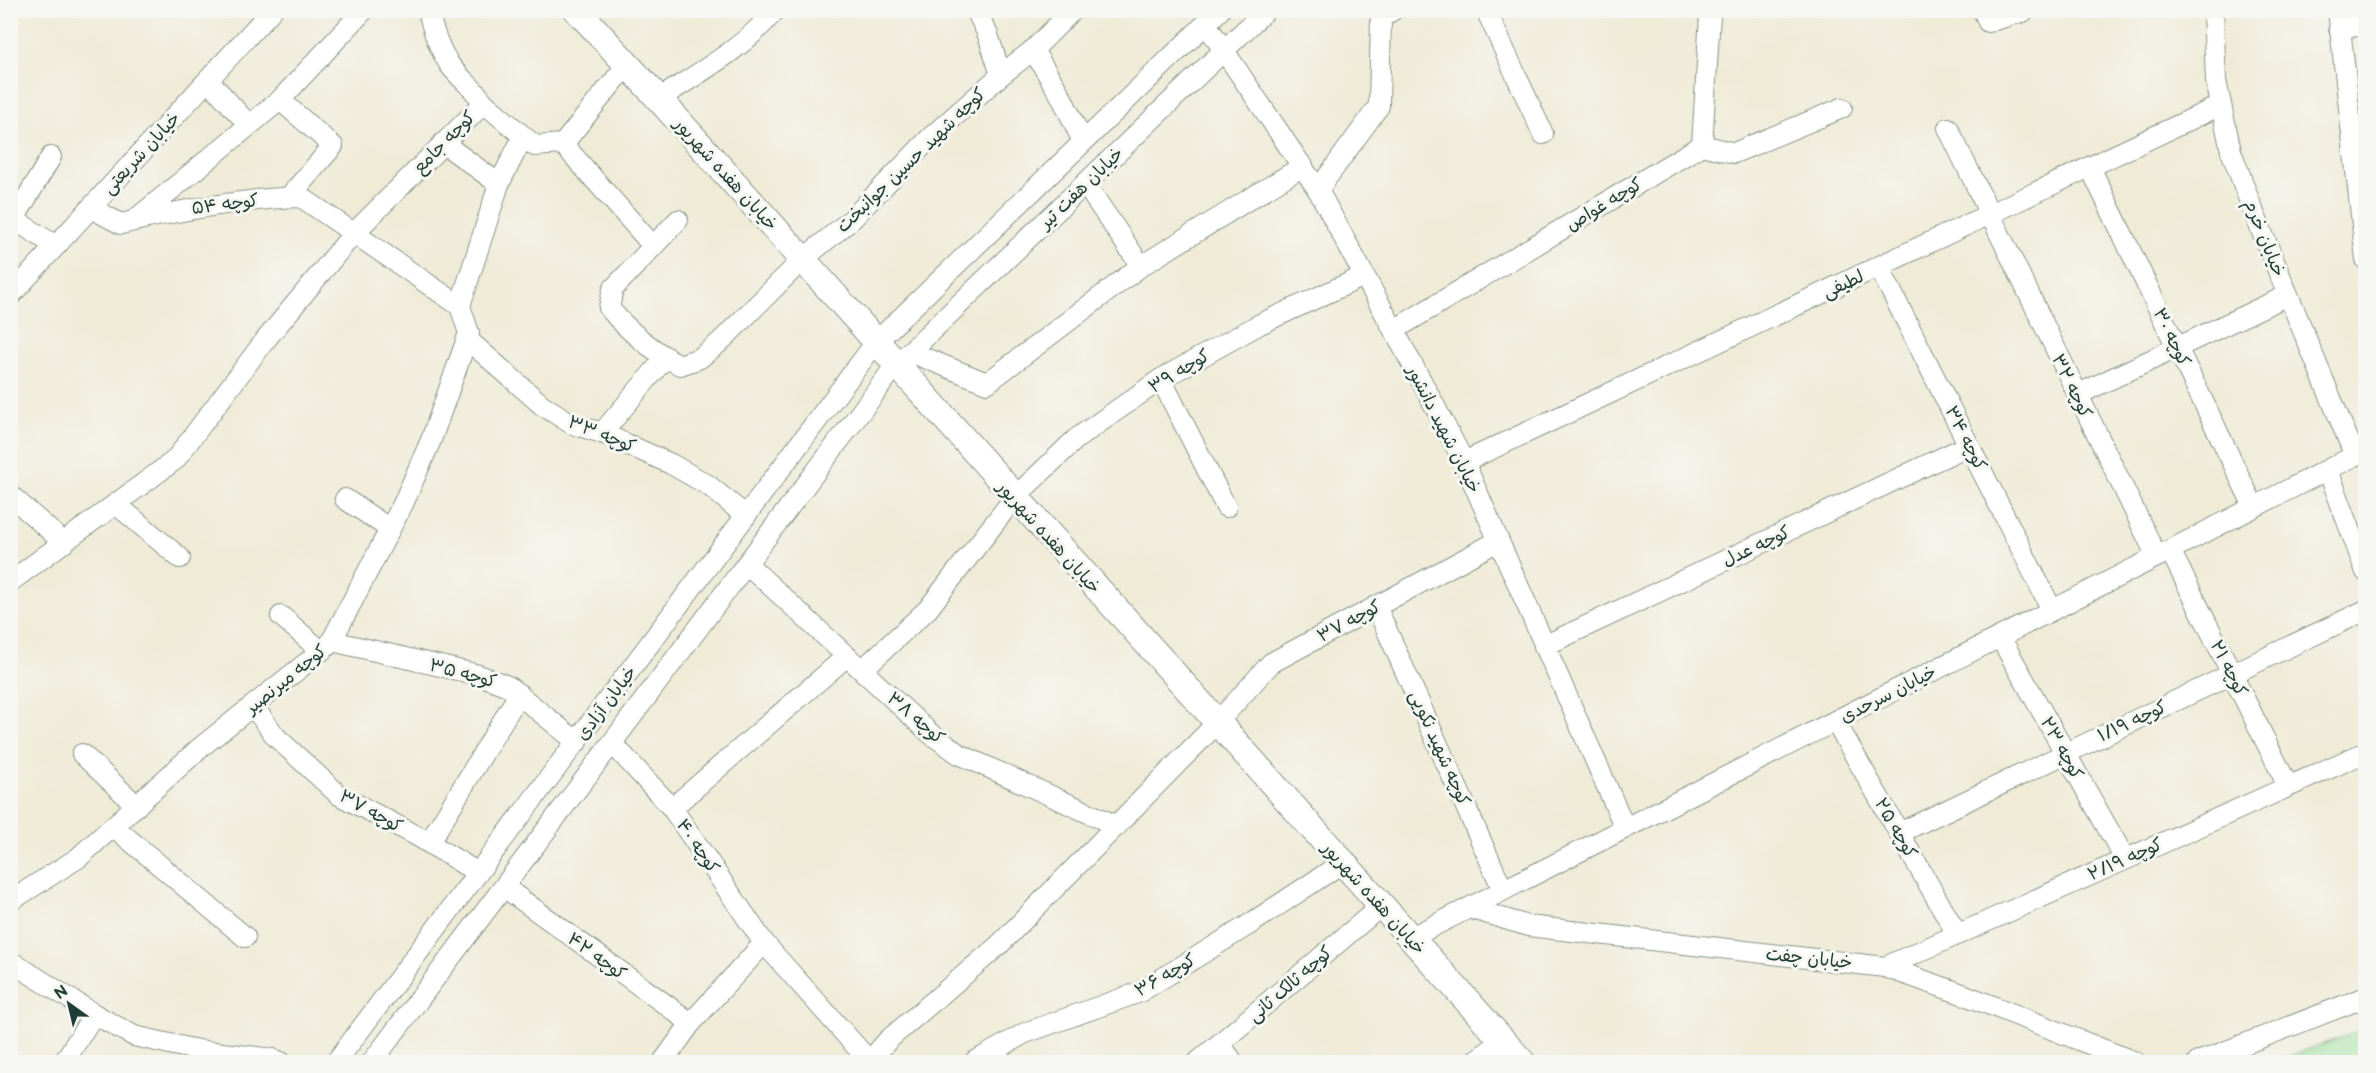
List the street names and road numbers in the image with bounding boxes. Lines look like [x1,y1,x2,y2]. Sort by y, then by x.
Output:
street label: کوچه شهید حسین جوانبخت [832,83,991,238]
street label: کوچه جامع [409,106,482,179]
street label: خیابان شریعتی [98,108,185,199]
street label: خیابان هفده شهریور [668,112,782,235]
street label: خیابان هفت تیر [1033,143,1128,235]
street label: کوچه غواص [1562,173,1647,236]
street label: کوچه ۵۴ [190,190,260,220]
street label: خیابان خرم [2237,197,2289,281]
street label: لطیفی [1819,266,1867,303]
street label: کوچه ۳۰ [2148,305,2195,370]
street label: کوچه ۳۹ [1145,345,1214,399]
street label: کوچه ۳۲ [2046,351,2096,422]
street label: خیابان شهید دانشور [1400,360,1485,497]
street label: کوچه ۳۴ [1939,402,1991,475]
street label: کوچه ۳۳ [565,411,639,459]
street label: خیابان هفده شهریور [991,475,1105,598]
street label: کوچه عدل [1719,522,1794,572]
street label: کوچه ۳۷ [1314,596,1385,648]
street label: کوچه ۲۱ [2205,637,2252,701]
street label: کوچه میرنصیر [240,640,332,720]
street label: کوچه ۳۵ [427,654,499,694]
street label: خیابان سرحدی [1837,661,1940,728]
street label: خیابان آزادی [572,662,641,745]
street label: کوچه شهید نکویی [1404,687,1474,810]
street label: کوچه ۳۸ [882,688,949,750]
street label: کوچه ۱/۱۹ [2094,696,2171,748]
street label: کوچه ۲۳ [2035,713,2087,784]
street label: کوچه ۳۷ [335,786,406,838]
street label: کوچه ۲۵ [1869,794,1921,863]
street label: کوچه ۴۰ [671,815,723,878]
street label: کوچه ۲/۱۹ [2085,834,2167,886]
street label: خیابان هفده شهریور [1316,836,1430,959]
street label: کوچه ۴۲ [563,928,630,986]
street label: کوچه ثالک ثانی [1244,942,1338,1028]
street label: خیابان چفت [1765,944,1853,974]
street label: کوچه ۳۶ [1131,949,1200,1002]

